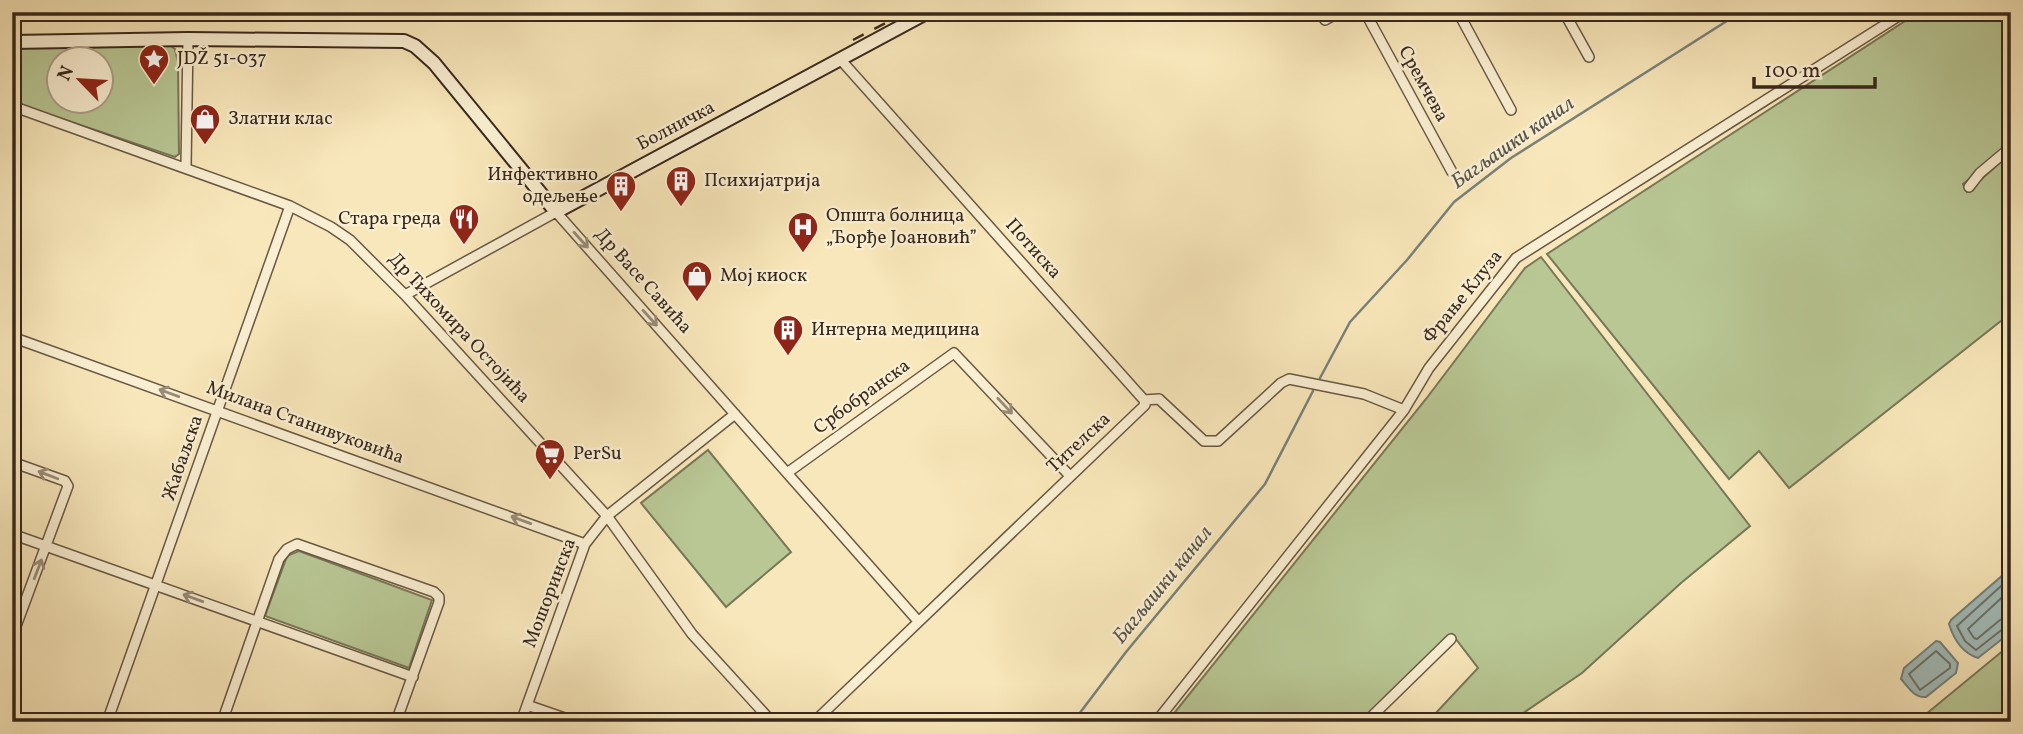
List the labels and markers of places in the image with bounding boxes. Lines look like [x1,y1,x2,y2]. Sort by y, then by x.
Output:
place icon: JDŽ 51-037 [137,42,171,86]
place label: JDŽ 51-037 [177,46,267,72]
shop icon: Златни клас [188,102,222,146]
place label: Златни клас [228,106,333,132]
place label: Инфективно одељење [487,162,598,210]
building icon: Психијатрија [664,164,698,208]
place label: Психијатрија [704,168,820,194]
building icon: Инфективно одељење [604,169,638,213]
restaurant icon: Стара греда [447,202,481,246]
place label: Општа болница „Ђорђе Јоановић” [826,203,977,251]
place label: Стара греда [338,206,441,232]
hospital icon: Општа болница „Ђорђе Јоановић” [786,210,820,254]
shop icon: Мој киоск [680,259,714,303]
place label: Мој киоск [720,263,807,289]
building icon: Интерна медицина [771,313,805,357]
place label: Интерна медицина [811,317,980,343]
supermarket icon: PerSu [533,437,567,481]
place label: PerSu [573,441,622,467]

